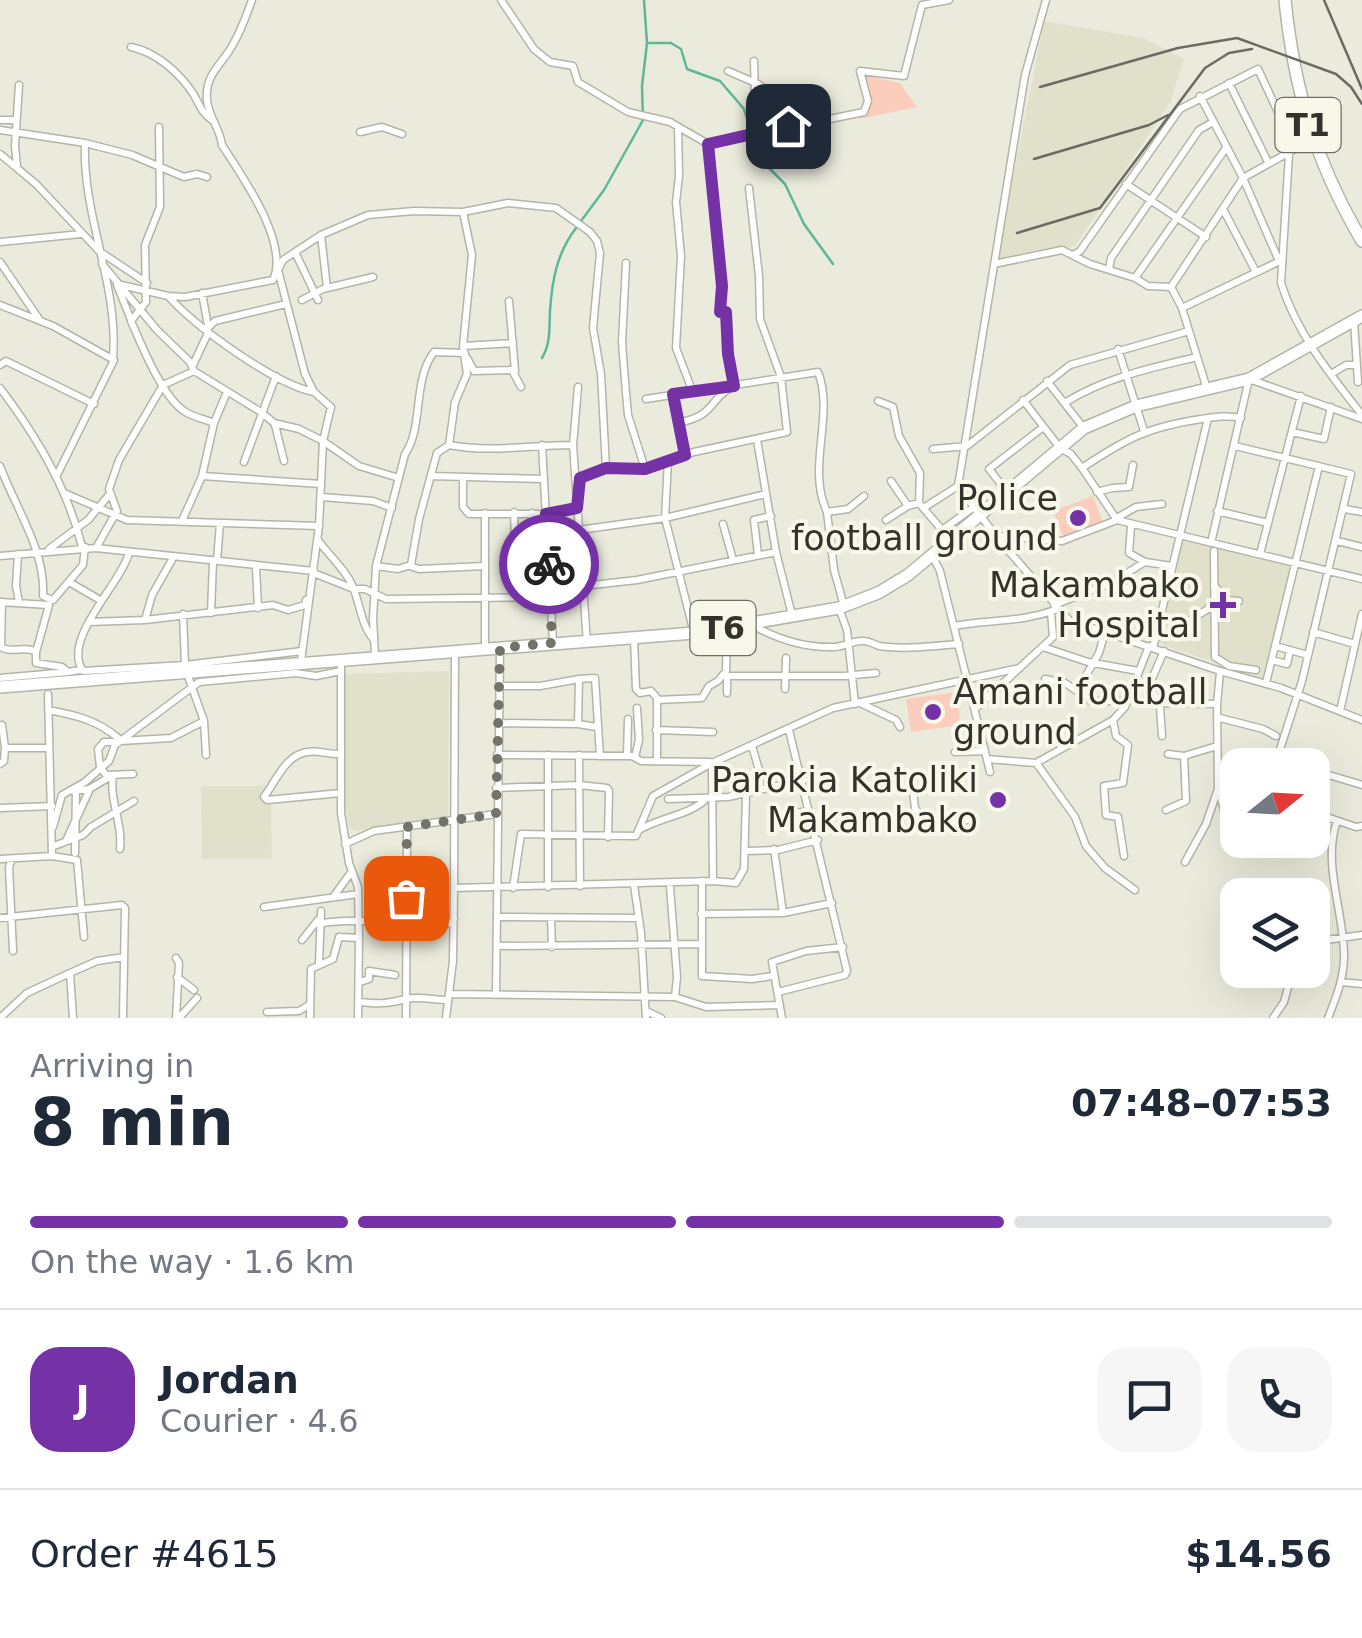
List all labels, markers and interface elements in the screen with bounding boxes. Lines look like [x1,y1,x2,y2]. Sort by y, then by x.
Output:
pin [746,84,831,169]
road number: T1 [1276,98,1340,152]
icon: home [761,99,816,154]
place label: Police football ground [791,478,1058,558]
marker: Police football ground [1067,507,1089,529]
courier [499,514,599,614]
icon: bike [522,537,577,592]
place label: Makambako Hospital [989,565,1200,645]
marker: Makambako Hospital [1210,592,1236,618]
road number: T6 [690,601,756,655]
place label: Amani football ground [953,672,1208,752]
marker: Amani football ground [922,701,944,723]
north arrow [1220,748,1330,858]
map controls [1220,748,1330,988]
place label: Parokia Katoliki Makambako [711,760,978,840]
marker: Parokia Katoliki Makambako [987,789,1009,811]
pin [364,856,449,941]
icon: bag [379,871,434,926]
button: layers [1220,878,1330,988]
text: Arriving in [30,1047,194,1085]
text: 07:48–07:53 [1071,1081,1332,1125]
text: 8 min [30,1085,234,1160]
text: On the way · 1.6 km [30,1243,354,1281]
button: chat [1097,1347,1202,1452]
button: phone [1227,1347,1332,1452]
text: Jordan [160,1358,299,1402]
text: J [75,1377,90,1421]
text: Courier · 4.6 [160,1402,359,1440]
text: Order #4615 [30,1532,279,1576]
text: $14.56 [1185,1532,1332,1576]

